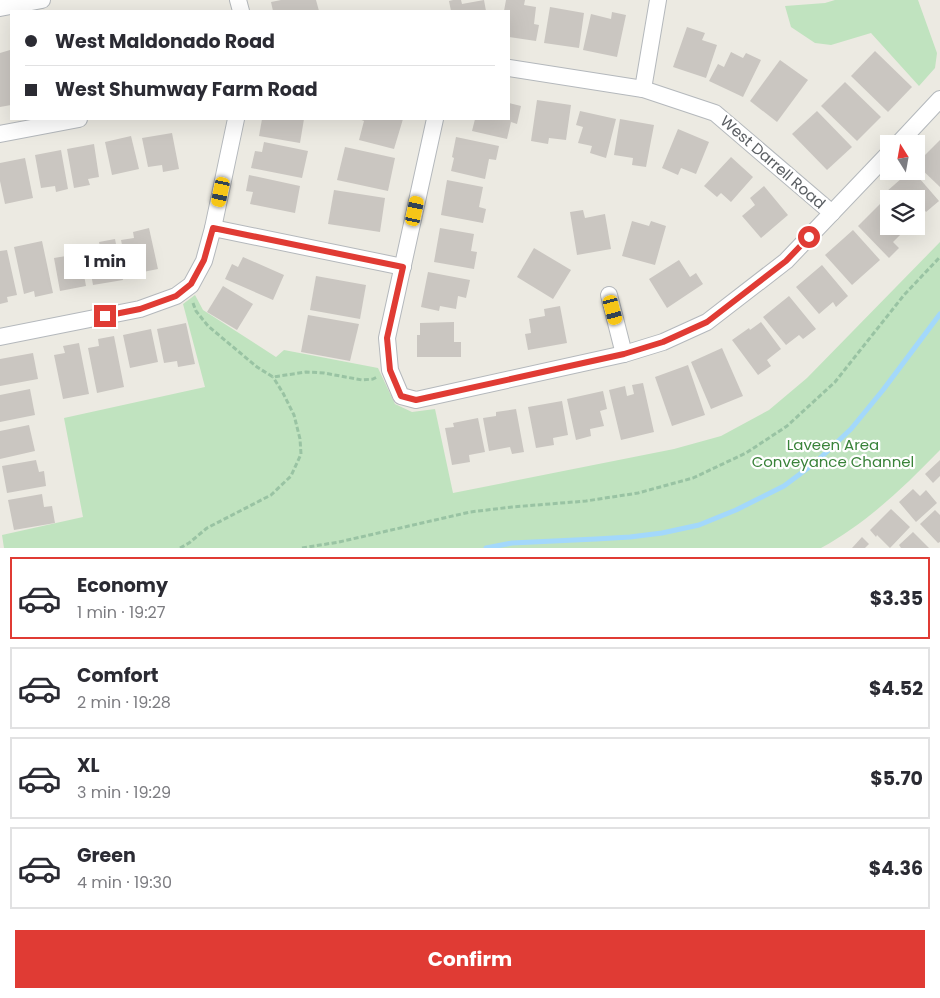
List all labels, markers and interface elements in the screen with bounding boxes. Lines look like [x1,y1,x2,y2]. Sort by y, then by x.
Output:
text: West Maldonado Road [55,28,275,55]
text: West Shumway Farm Road [55,76,318,103]
street label: West Darrell Road [716,110,830,214]
north arrow [880,135,925,180]
map controls [880,135,925,235]
car [210,176,231,208]
button: layers [880,190,925,235]
car [404,195,425,227]
route start [798,226,820,248]
callout: 1 min [64,244,146,278]
text: 1 min [84,250,126,273]
car [601,294,624,326]
route end [94,305,116,327]
park label: Laveen Area Conveyance Channel [752,434,914,472]
text: Economy [77,572,168,599]
icon: car [17,576,62,621]
text: $3.35 [870,585,923,612]
text: 1 min · 19:27 [77,601,166,624]
text: Comfort [77,662,159,689]
icon: car [17,666,62,711]
text: $4.52 [869,675,923,702]
text: 2 min · 19:28 [77,691,171,714]
text: XL [77,752,100,779]
icon: car [17,756,62,801]
text: $5.70 [870,765,923,792]
text: 3 min · 19:29 [77,781,171,804]
text: Green [77,842,136,869]
icon: car [17,846,62,891]
text: $4.36 [869,855,923,882]
text: 4 min · 19:30 [77,871,172,894]
button: Confirm [15,930,925,988]

